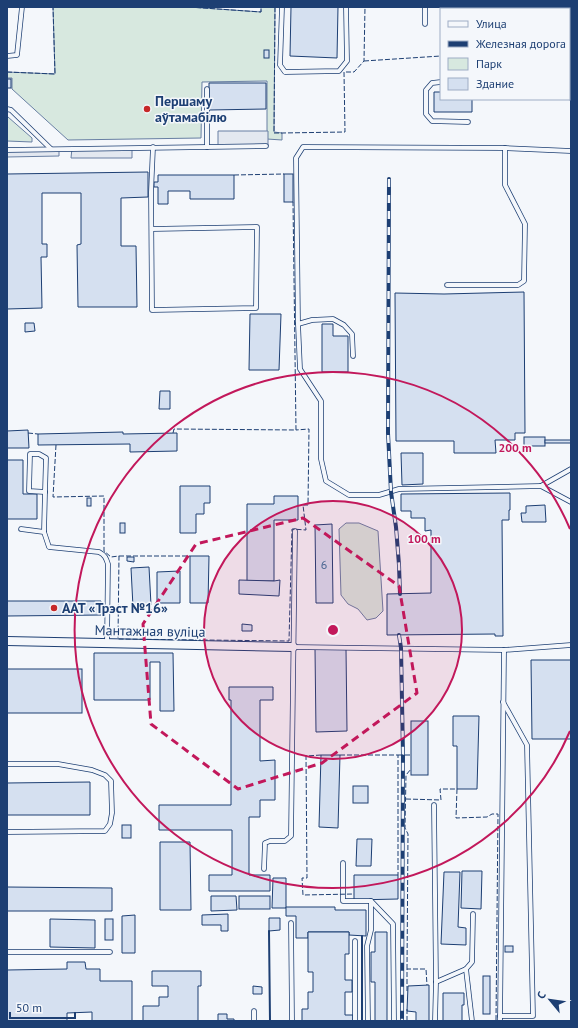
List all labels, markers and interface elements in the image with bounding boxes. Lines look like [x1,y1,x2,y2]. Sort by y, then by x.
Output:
legend [440,8,570,100]
text: Улица [476,16,507,31]
text: Железная дорога [475,36,566,51]
text: Парк [476,56,502,71]
text: Здание [476,76,514,91]
place label: Першаму аўтамабілю [155,92,227,126]
marker: Першаму аўтамабілю [142,104,152,114]
text: 200 m [498,440,532,455]
text: 100 m [407,531,441,546]
house number: 6 [321,557,327,572]
place label: ААТ «Трэст №16» [62,599,168,617]
marker: ААТ «Трэст №16» [49,603,59,613]
street label: Мантажная вуліца [94,621,206,641]
centre of rings [326,623,340,637]
north arrow [530,980,570,1020]
text: С [534,989,549,1001]
scale bar [10,994,75,1020]
text: 50 m [16,1000,42,1015]

